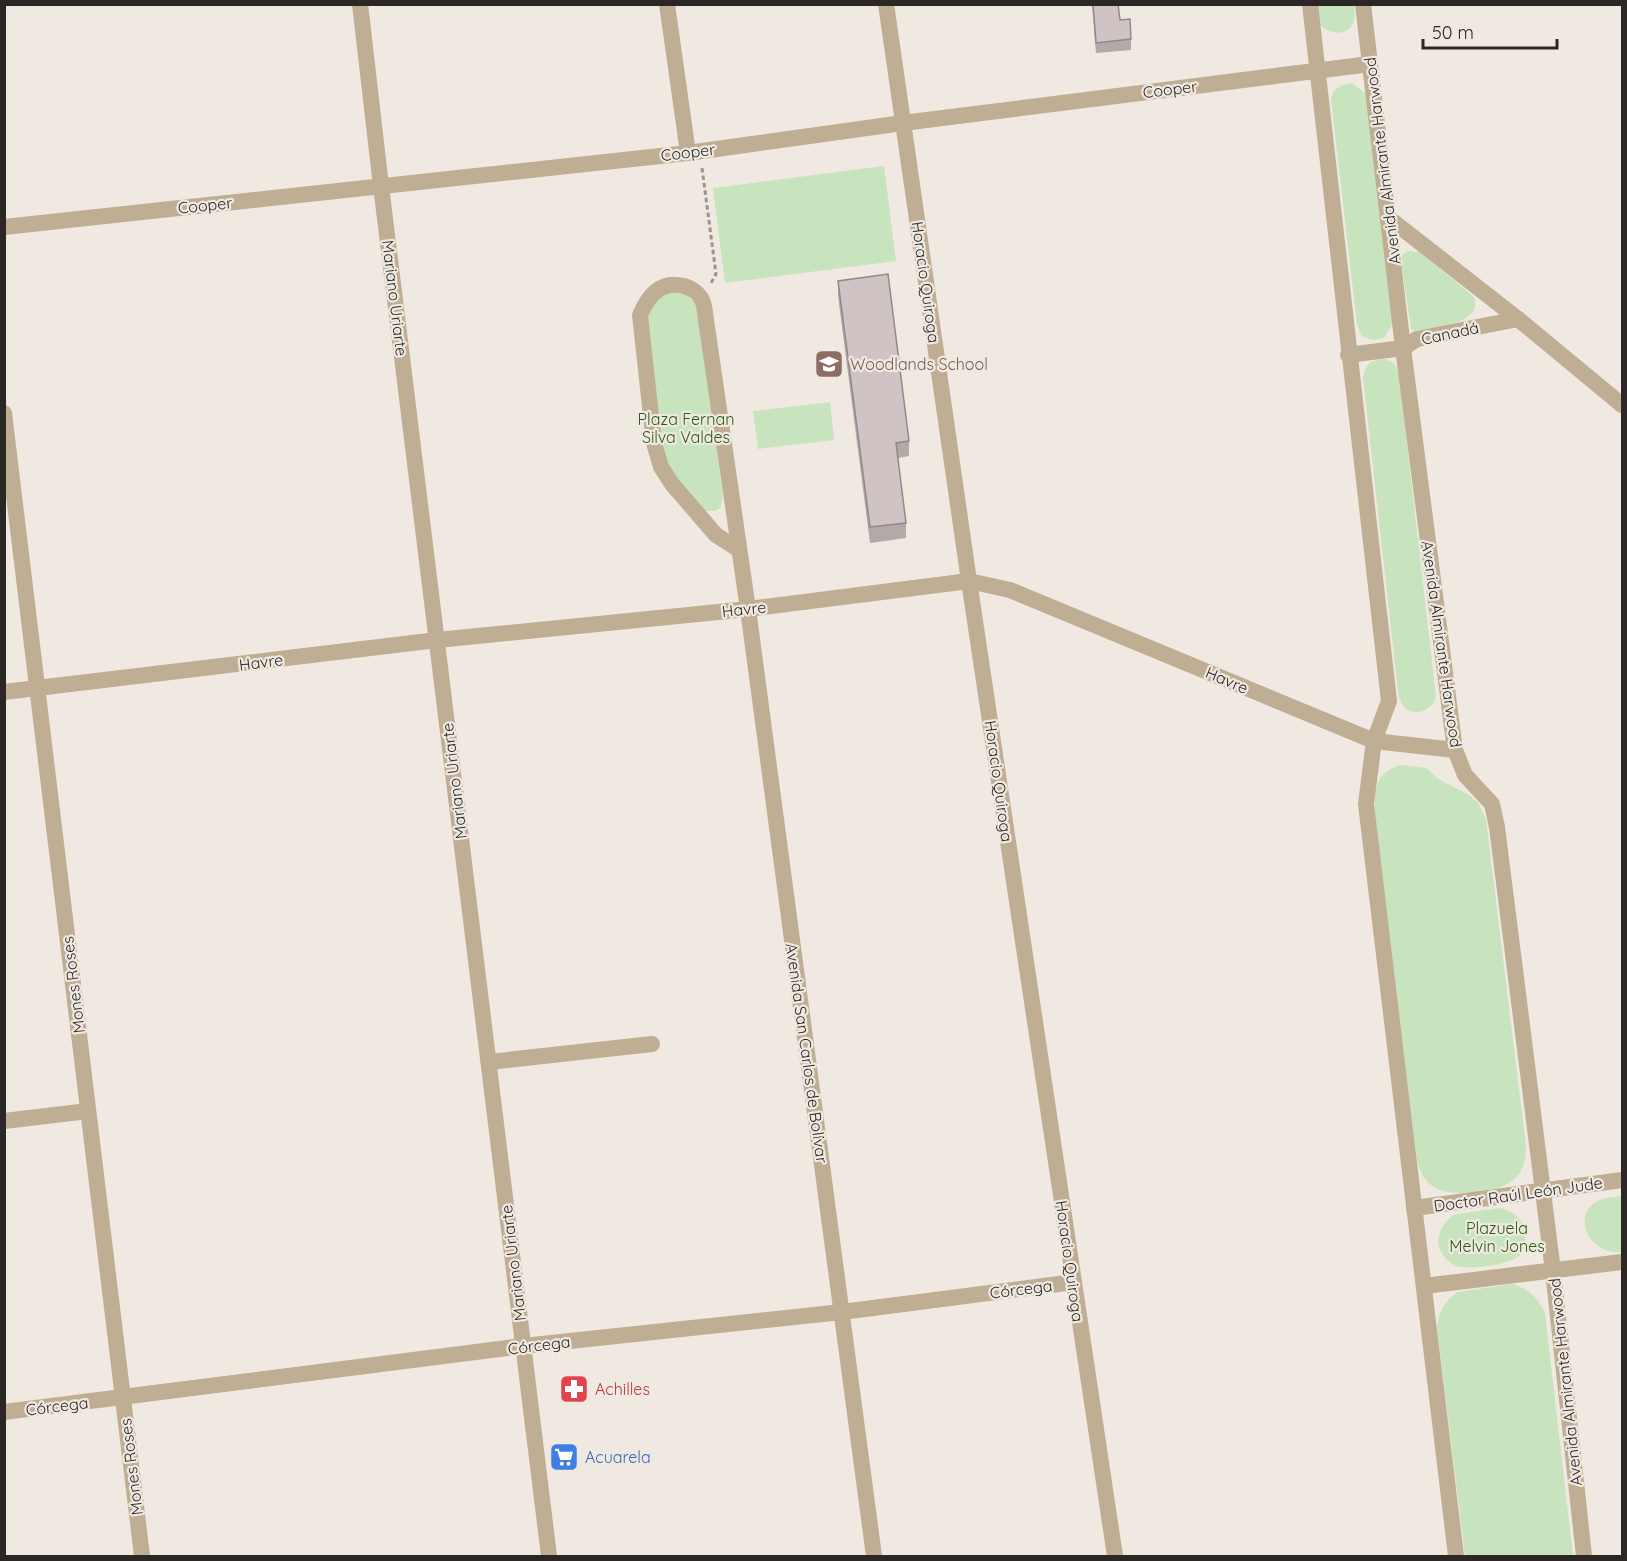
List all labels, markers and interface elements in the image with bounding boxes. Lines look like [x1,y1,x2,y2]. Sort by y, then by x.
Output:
scale bar [1423,12,1556,50]
text: 50 m [1432,21,1474,44]
street label: Avenida Almirante Harwood [1359,56,1405,266]
street label: Cooper [1142,76,1198,102]
street label: Cooper [660,139,716,165]
street label: Cooper [177,192,233,218]
street label: Horacio Quiroga [908,220,944,344]
street label: Mariano Uriarte [378,239,412,357]
street label: Canadá [1419,317,1481,349]
school or university icon: Woodlands School [813,348,845,380]
place label: Woodlands School [850,354,988,374]
park label: Plaza Fernan Silva Valdes [638,409,734,447]
street label: Avenida Almirante Harwood [1418,539,1466,749]
street label: Havre [721,597,767,621]
street label: Havre [238,649,284,675]
street label: Havre [1203,662,1251,698]
street label: Horacio Quiroga [981,719,1017,843]
street label: Mariano Uriarte [437,722,471,840]
street label: Mones Roses [57,935,89,1035]
street label: Avenida San Carlos de Bolívar [782,942,832,1164]
street label: Doctor Raúl León Jude [1432,1172,1604,1216]
street label: Horacio Quiroga [1052,1199,1088,1323]
street label: Mariano Uriarte [496,1204,530,1322]
park label: Plazuela Melvin Jones [1449,1218,1545,1256]
street label: Córcega [989,1275,1053,1303]
street label: Avenida Almirante Harwood [1544,1277,1586,1487]
street label: Córcega [507,1331,571,1359]
pharmacy icon: Achilles [558,1373,590,1405]
place label: Achilles [595,1379,650,1399]
street label: Córcega [25,1392,89,1420]
street label: Mones Roses [115,1417,147,1517]
supermarket icon: Acuarela [548,1441,580,1473]
place label: Acuarela [585,1447,651,1467]

